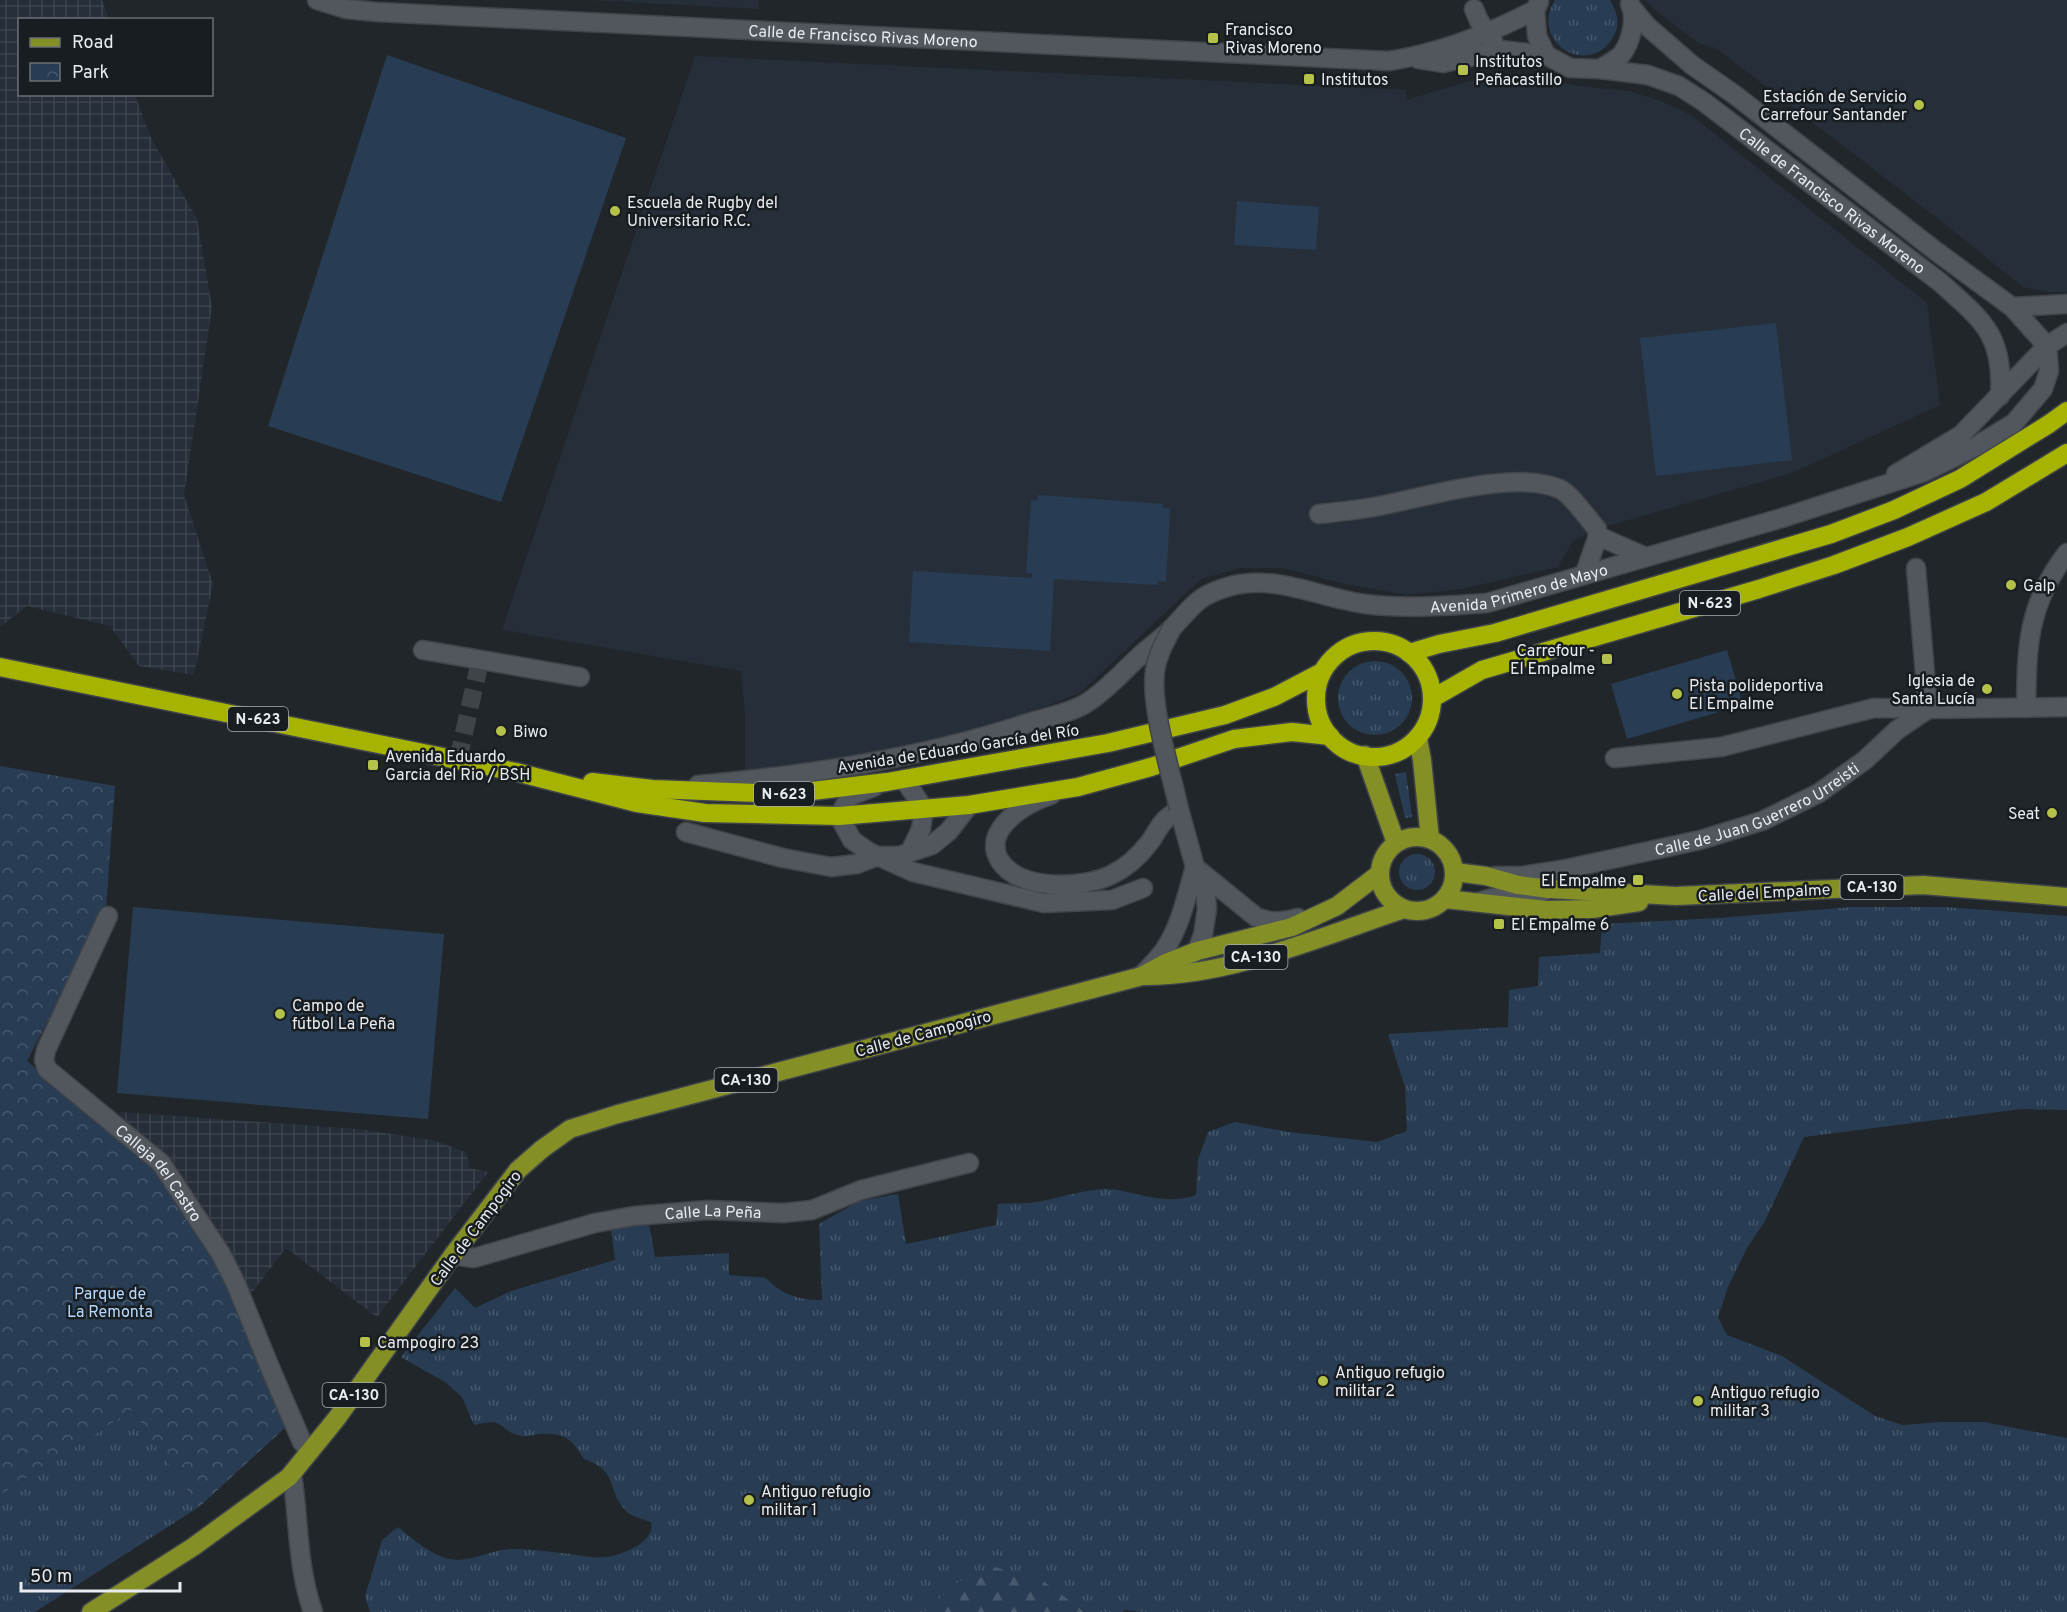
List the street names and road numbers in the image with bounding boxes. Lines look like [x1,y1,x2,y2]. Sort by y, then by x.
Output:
street label: Calle de Francisco Rivas Moreno [748,22,978,53]
street label: Calle de Francisco Rivas Moreno [1734,124,1929,279]
street label: Avenida Primero de Mayo [1430,561,1610,618]
road number: N-623 [1680,591,1740,615]
road number: N-623 [228,707,288,731]
street label: Avenida de Eduardo García del Río [836,721,1081,779]
street label: Calle de Juan Guerrero Urreisti [1653,759,1864,862]
road number: N-623 [754,782,814,806]
road number: CA-130 [1840,875,1904,899]
street label: Calle del Empalme [1697,881,1831,907]
road number: CA-130 [1224,945,1288,969]
street label: Calle de Campogiro [853,1007,994,1063]
road number: CA-130 [714,1068,777,1092]
street label: Calleja del Castro [110,1121,205,1226]
street label: Calle de Campogiro [427,1167,527,1291]
street label: Calle La Peña [664,1202,762,1225]
road number: CA-130 [322,1383,386,1407]

